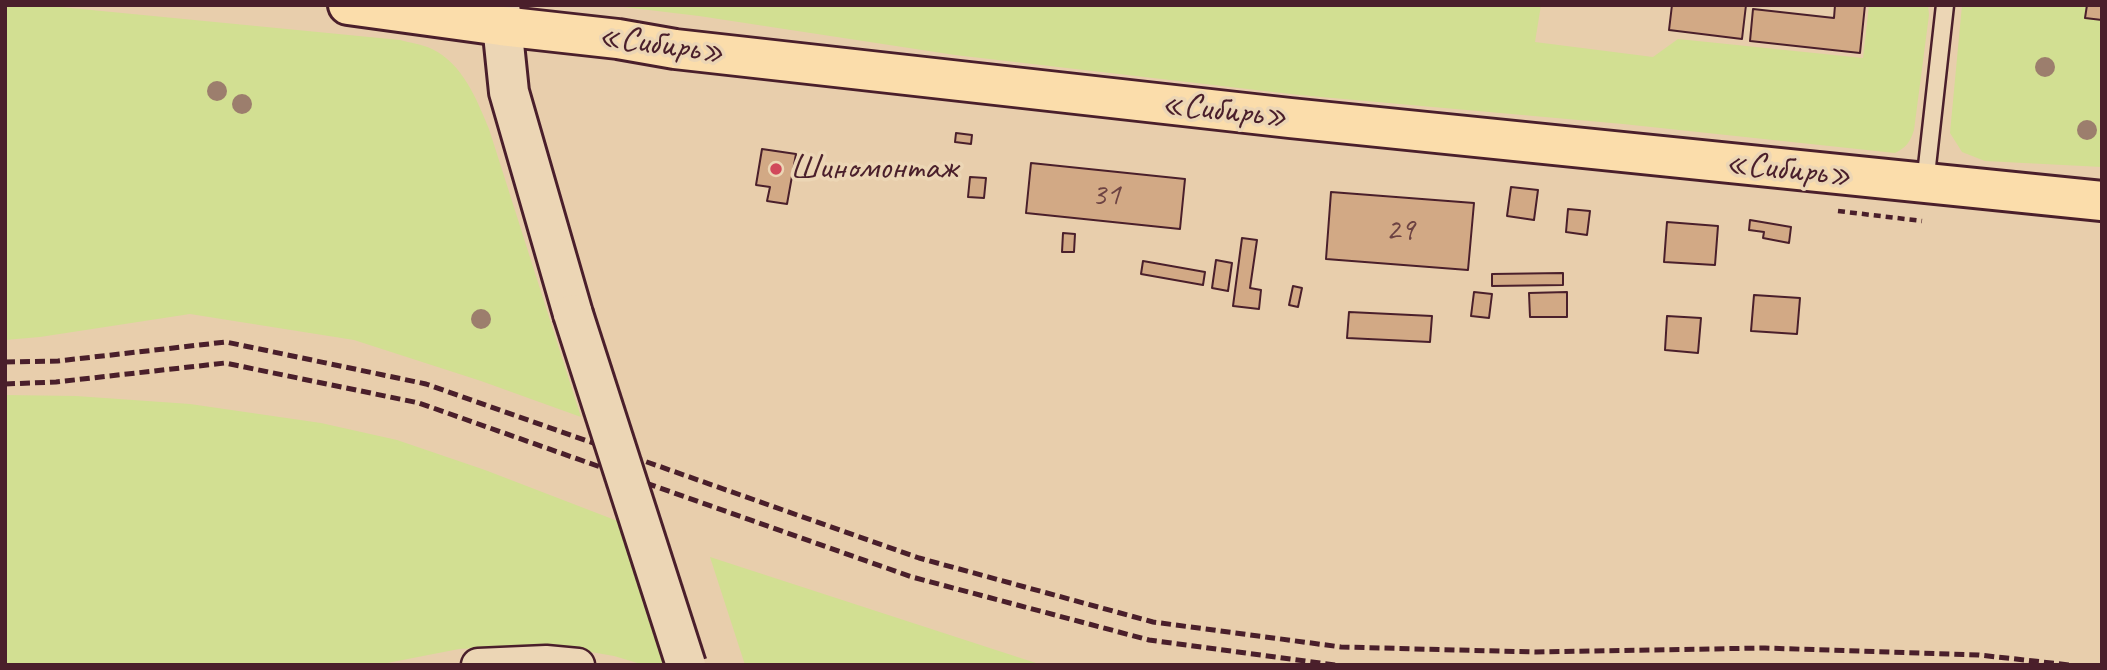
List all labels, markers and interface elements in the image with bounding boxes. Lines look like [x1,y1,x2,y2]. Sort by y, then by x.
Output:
street label: «Сибирь» [595,15,727,75]
street label: «Сибирь» [1159,84,1289,138]
street label: «Сибирь» [1723,143,1853,197]
place label: Шиномонтаж [790,148,957,190]
marker: Шиномонтаж [768,161,784,177]
house number: 31 [1092,177,1120,215]
house number: 29 [1386,212,1414,250]

